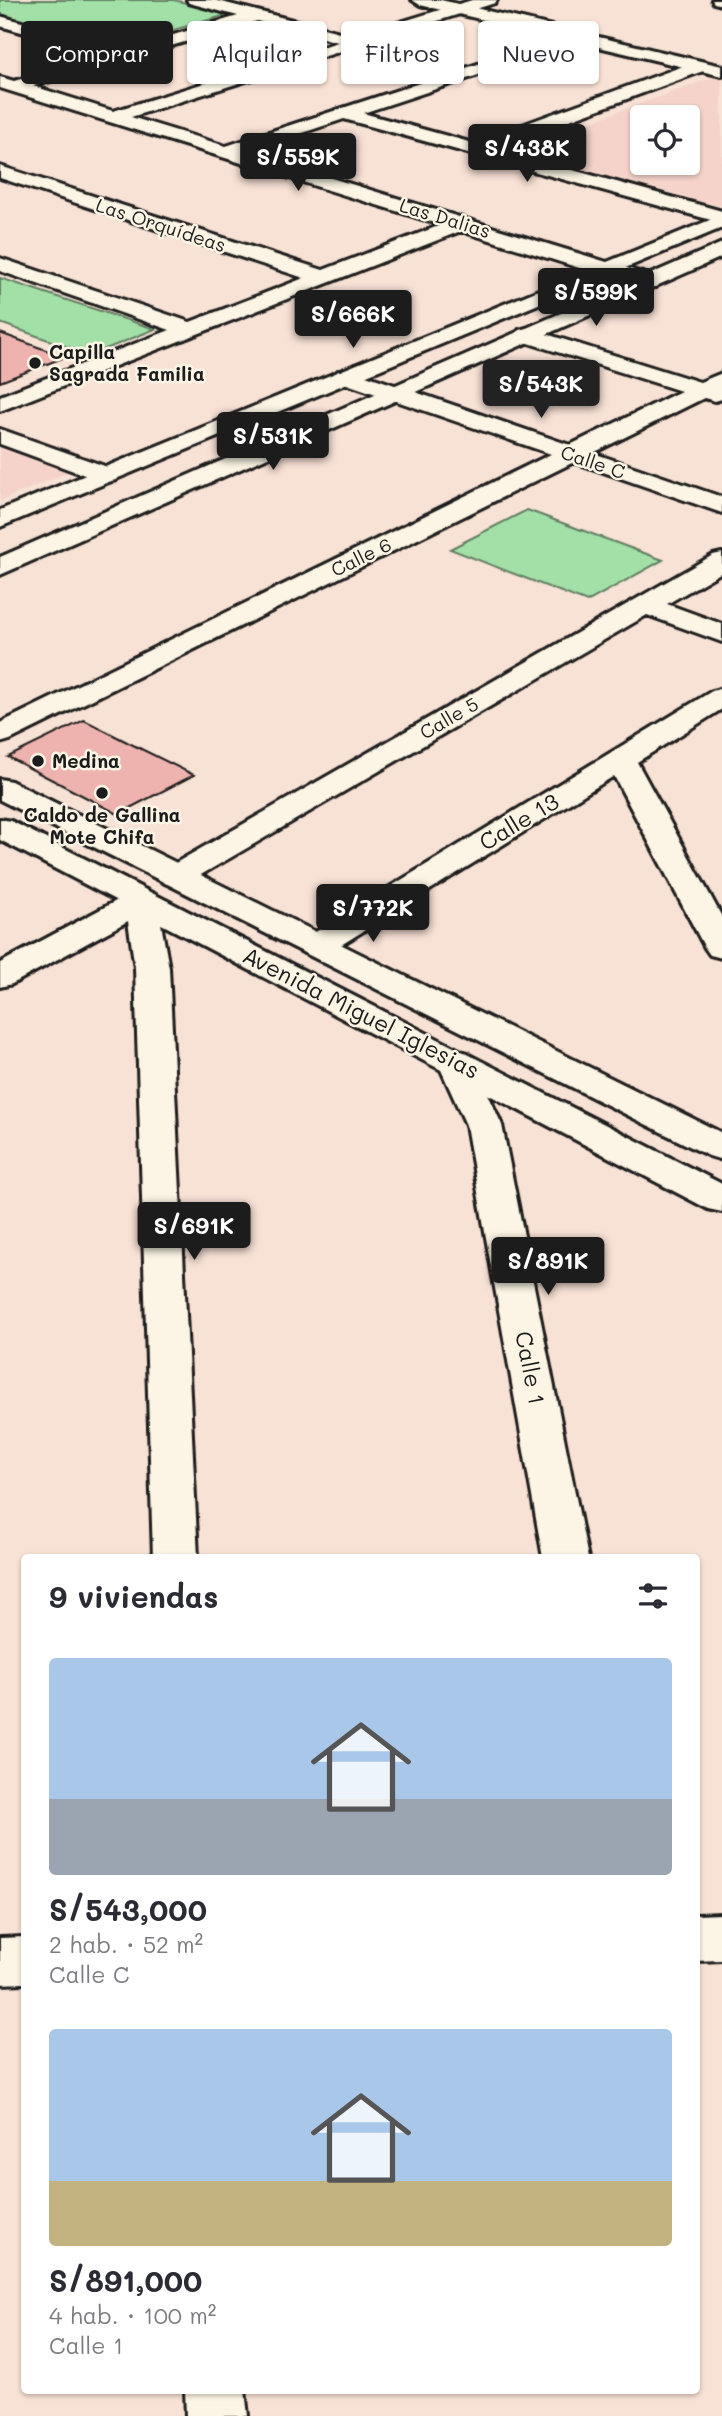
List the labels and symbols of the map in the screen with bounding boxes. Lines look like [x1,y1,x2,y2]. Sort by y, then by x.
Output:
pin: S/438K [470,124,584,184]
pin: S/559K [241,134,355,193]
street label: Las Orquídeas [93,192,229,257]
street label: Las Dalias [397,192,494,243]
pin: S/599K [539,268,653,328]
pin: S/666K [296,290,410,350]
place label: Capilla Sagrada Familia [49,339,205,386]
marker: Capilla Sagrada Familia [27,355,43,371]
pin: S/543K [484,360,598,420]
pin: S/531K [216,412,330,472]
street label: Calle C [558,439,629,484]
street label: Calle 6 [326,531,395,582]
street label: Calle 5 [415,691,483,744]
place label: Medina [52,748,120,773]
marker: Medina [30,753,46,769]
marker: Caldo de Gallina Mote Chifa [94,785,110,801]
street label: Calle 13 [473,786,564,857]
place label: Caldo de Gallina Mote Chifa [23,802,181,849]
pin: S/772K [316,884,430,944]
street label: Avenida Miguel Iglesias [238,939,485,1085]
pin: S/691K [137,1202,251,1262]
pin: S/891K [491,1238,605,1297]
street label: Calle 1 [509,1329,553,1407]

